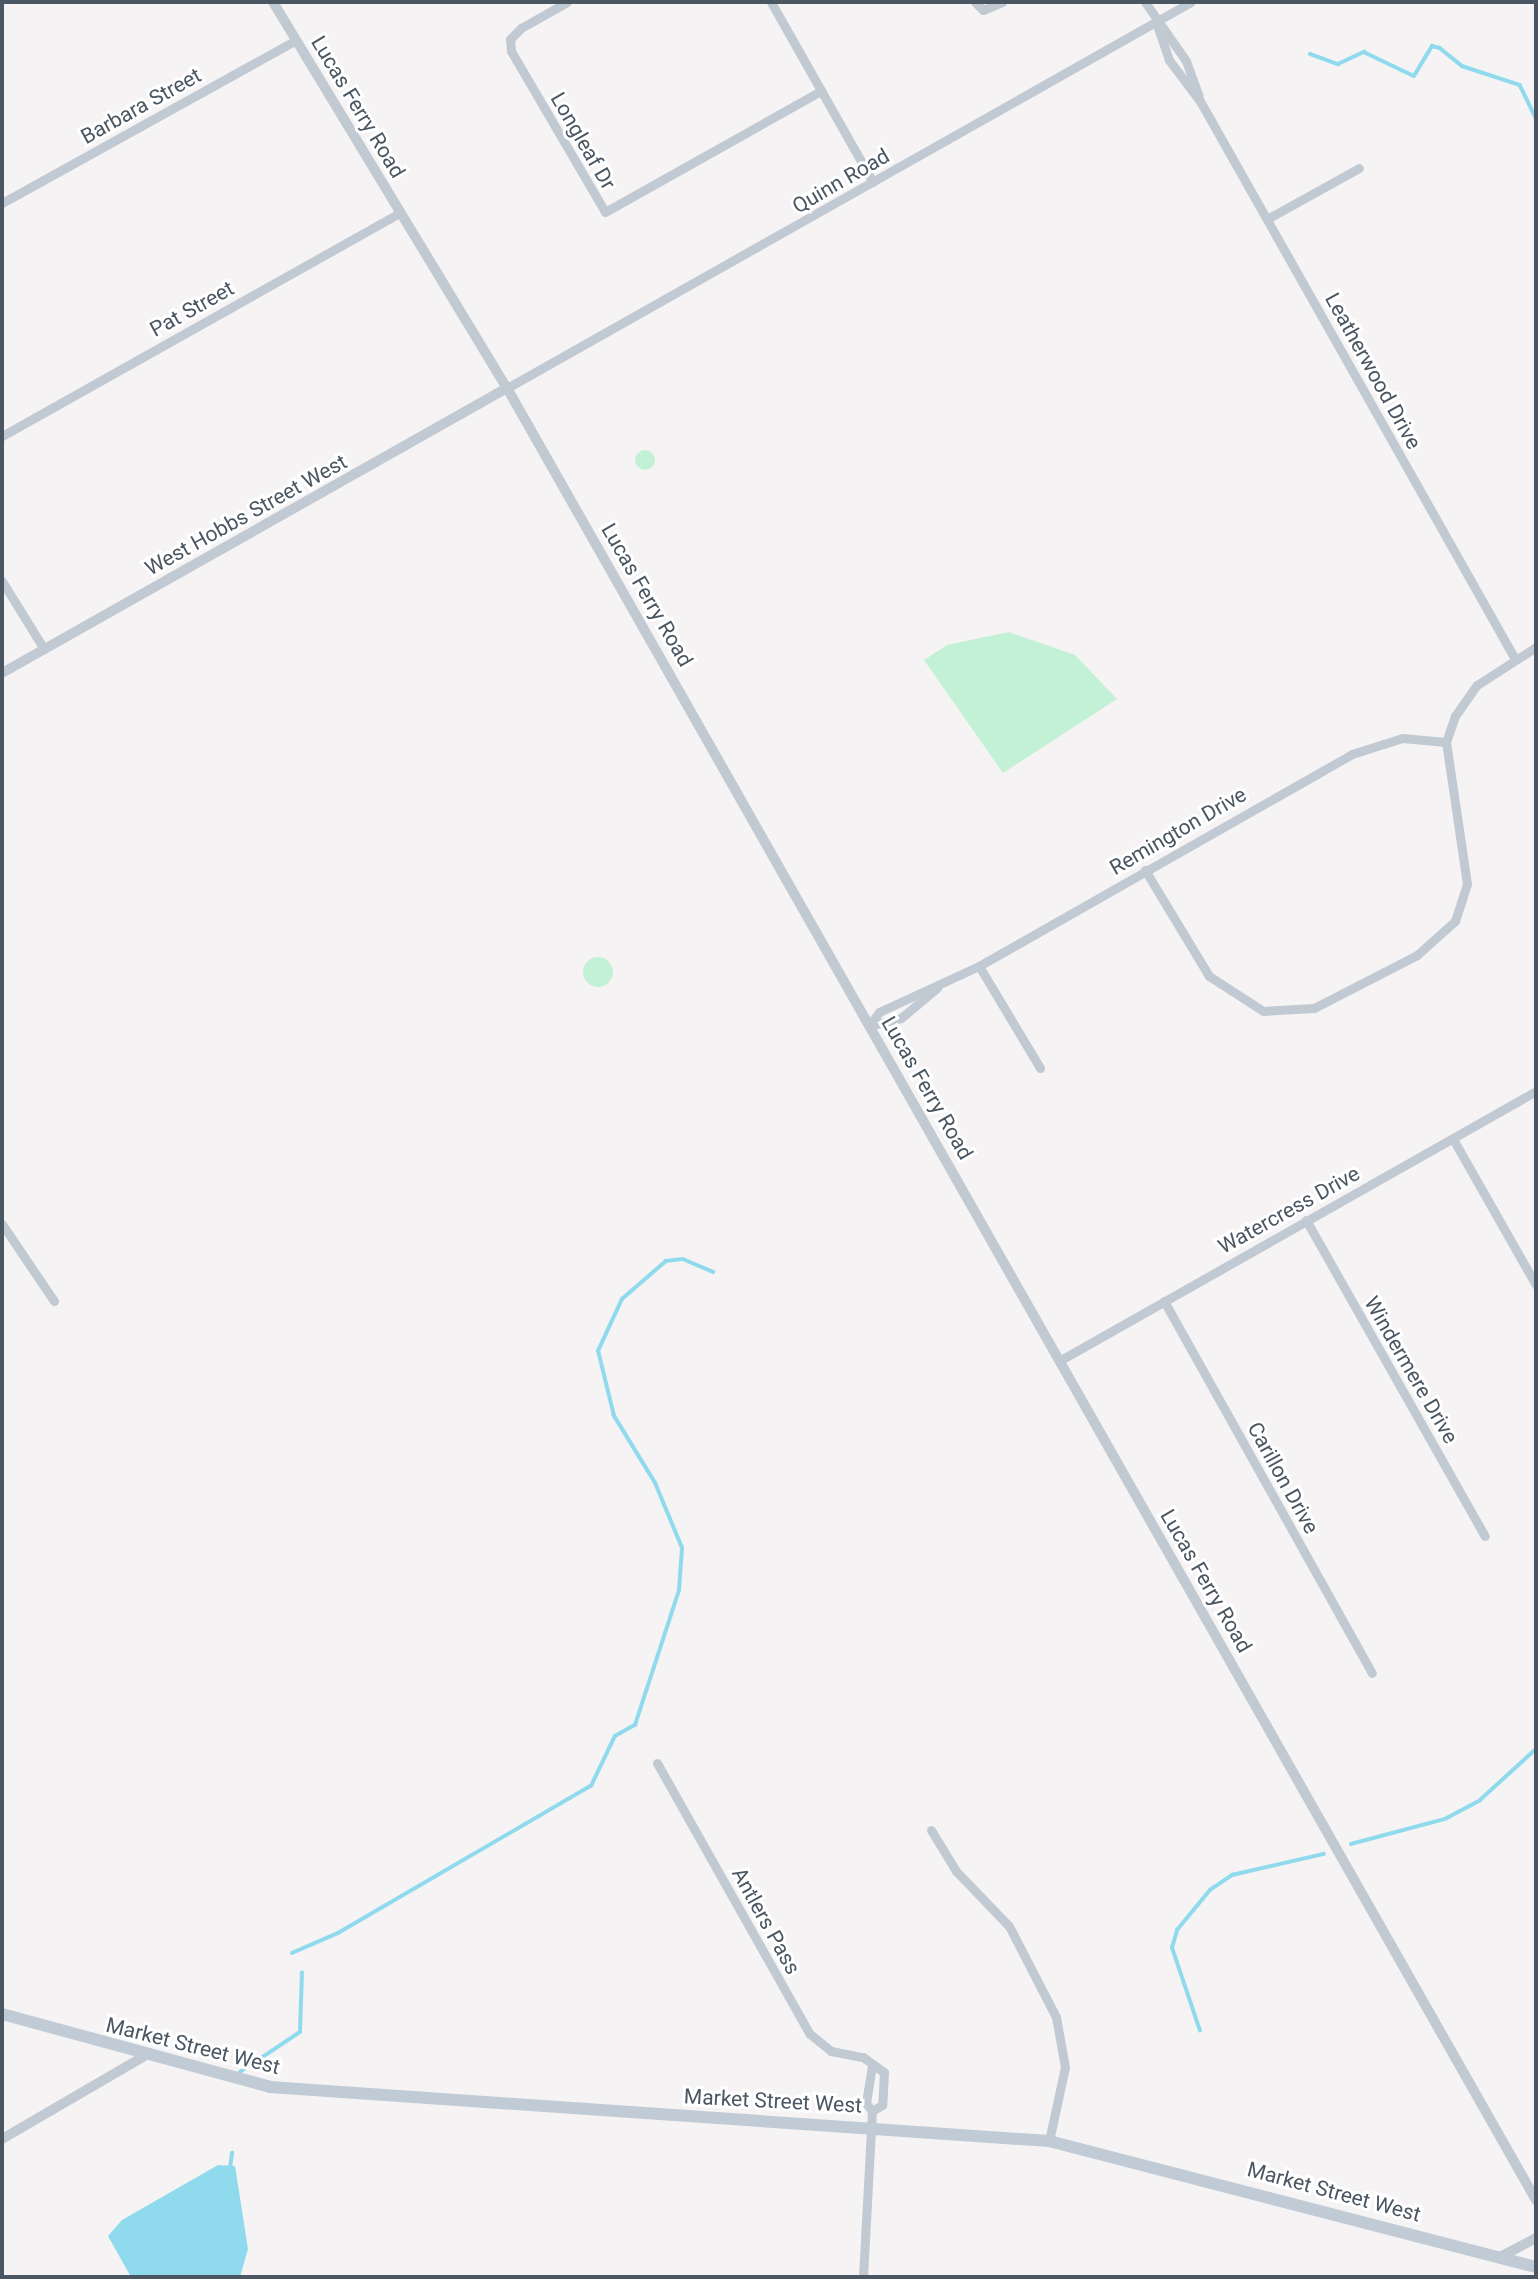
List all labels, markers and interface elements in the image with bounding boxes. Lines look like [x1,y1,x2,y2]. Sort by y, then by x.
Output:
street label: Lucas Ferry Road [306,31,410,183]
street label: Barbara Street [76,63,206,149]
street label: Longleaf Dr [545,88,621,194]
street label: Quinn Road [788,143,894,219]
street label: Pat Street [146,276,238,342]
street label: Leatherwood Drive [1320,288,1426,454]
street label: West Hobbs Street West [141,449,351,581]
street label: Lucas Ferry Road [596,519,698,671]
street label: Remington Drive [1105,782,1251,880]
street label: Lucas Ferry Road [876,1012,978,1164]
street label: Watercress Drive [1214,1161,1364,1259]
street label: Windermere Drive [1359,1292,1463,1448]
street label: Carillon Drive [1242,1418,1324,1538]
street label: Lucas Ferry Road [1155,1505,1257,1657]
street label: Antlers Pass [726,1863,806,1979]
street label: Market Street West [103,2012,283,2080]
street label: Market Street West [683,2084,863,2118]
street label: Market Street West [1245,2157,1423,2227]

